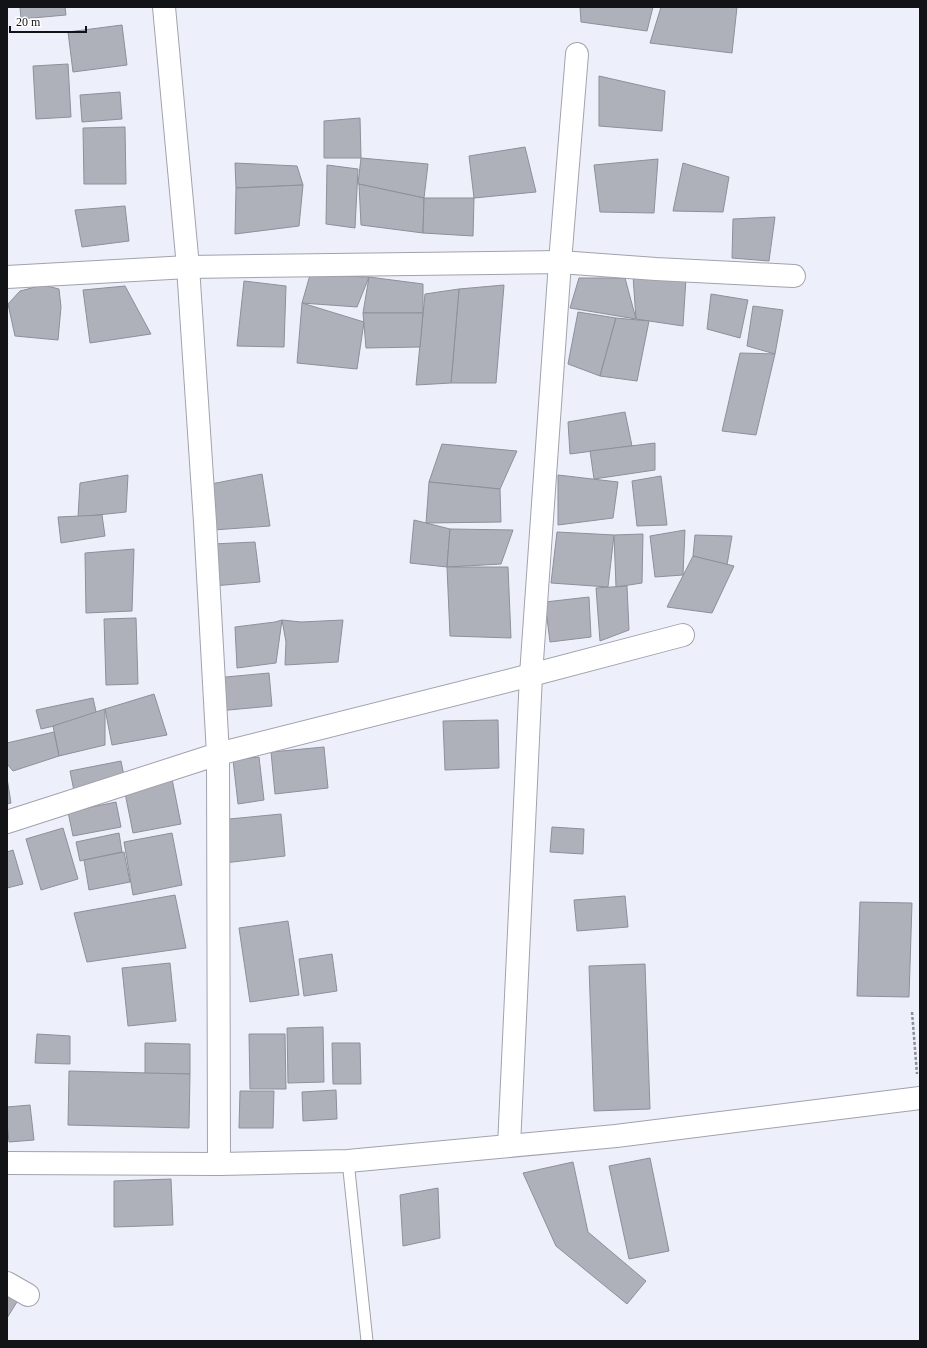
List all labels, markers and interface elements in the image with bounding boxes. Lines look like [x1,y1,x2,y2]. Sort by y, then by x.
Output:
scale bar [10,8,86,34]
text: 20 m [16,15,41,29]

